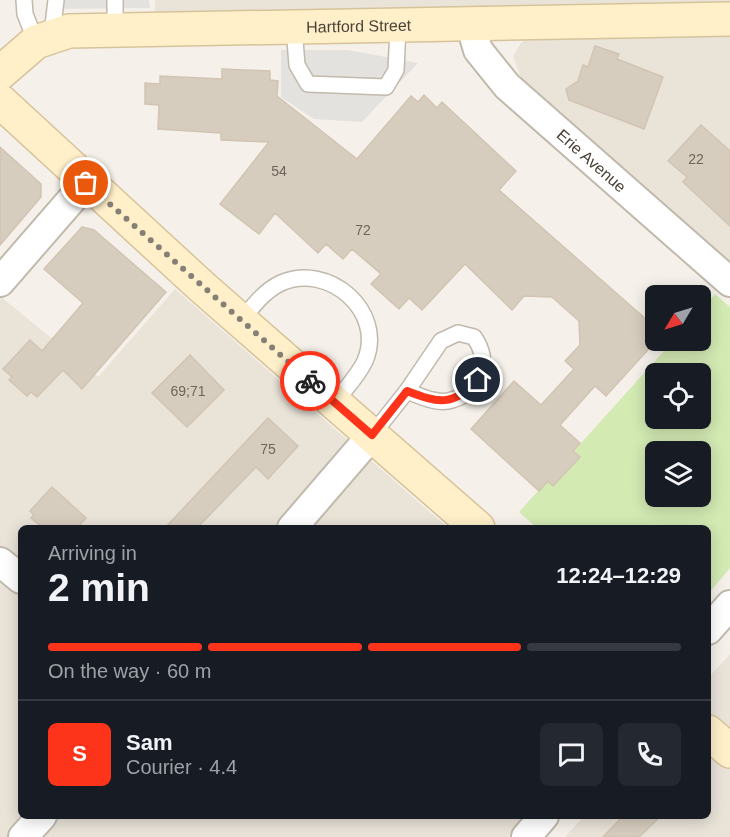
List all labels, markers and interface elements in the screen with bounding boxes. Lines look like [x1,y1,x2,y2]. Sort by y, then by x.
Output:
street label: Hartford Street [306,16,412,35]
street label: Erie Avenue [554,126,630,195]
house number: 22 [688,151,704,167]
pin [60,157,111,208]
house number: 54 [271,163,287,179]
icon: bag [69,166,102,199]
house number: 72 [355,222,371,238]
north arrow [645,285,711,351]
map controls [645,285,711,507]
courier [280,351,340,411]
pin [452,354,503,405]
icon: home [461,363,494,396]
button: locate [645,363,711,429]
icon: bike [294,365,327,398]
house number: 69;71 [170,383,206,399]
house number: 75 [260,441,276,457]
button: layers [645,441,711,507]
text: Arriving in [48,542,137,564]
text: 12:24–12:29 [556,563,681,588]
text: 2 min [48,566,150,609]
text: On the way · 60 m [48,660,211,682]
button: chat [540,723,603,786]
button: phone [618,723,681,786]
text: Sam [126,730,172,755]
text: S [72,741,87,766]
text: Courier · 4.4 [126,756,237,778]

